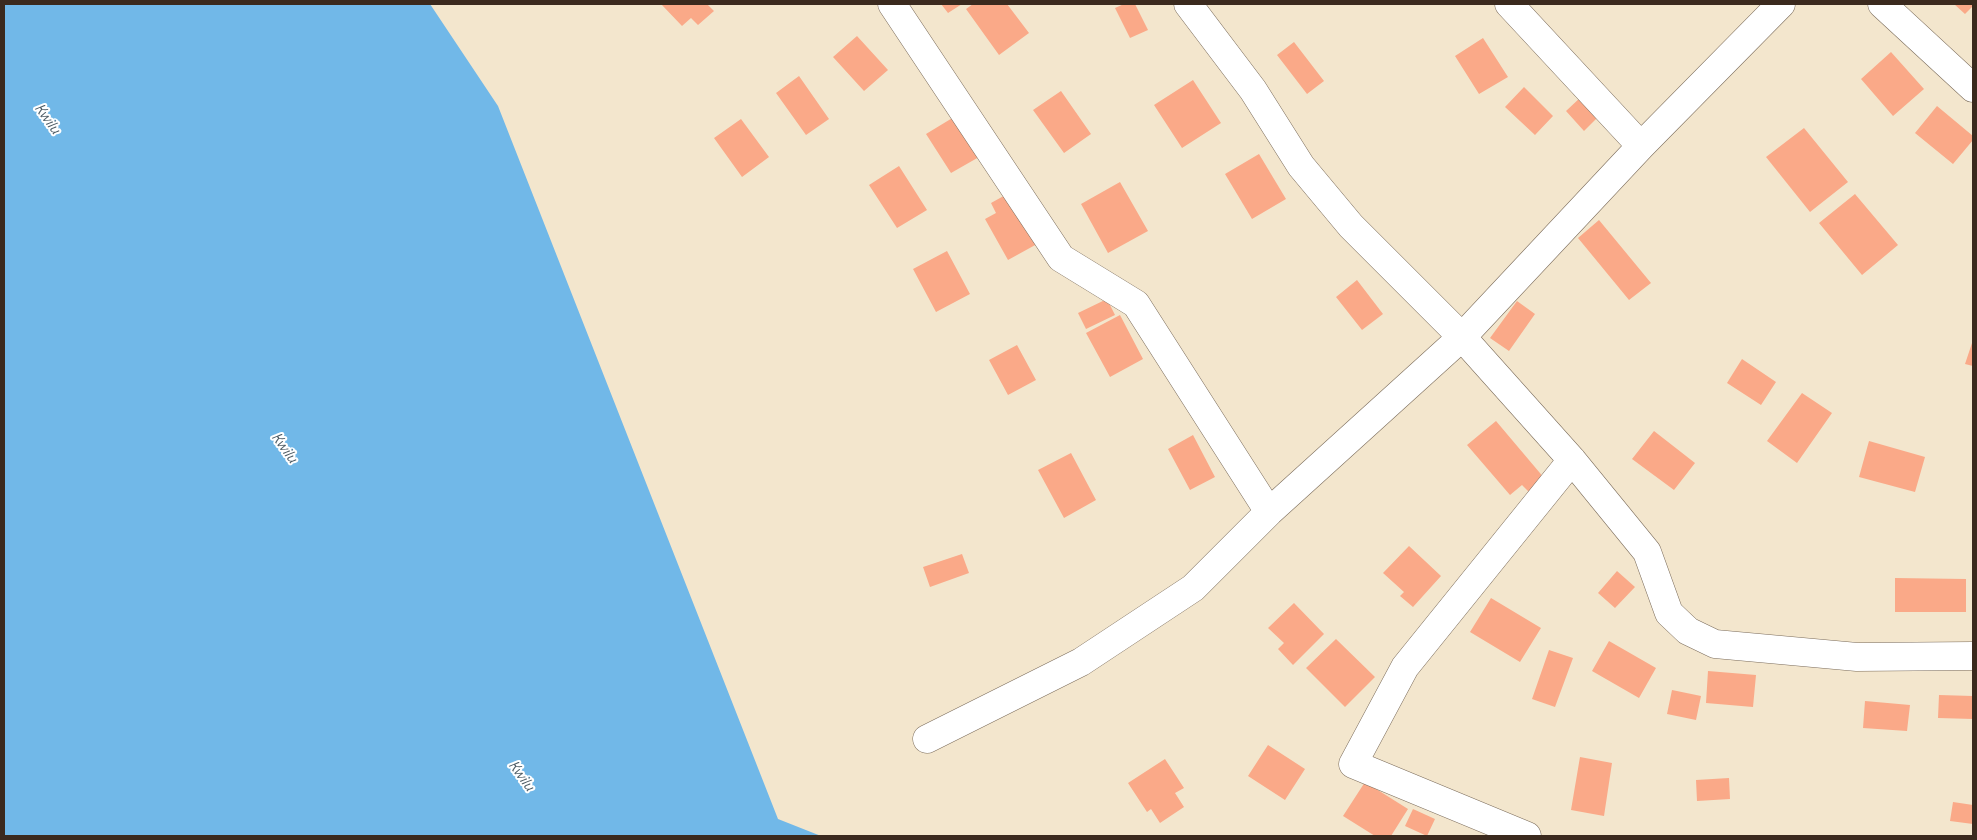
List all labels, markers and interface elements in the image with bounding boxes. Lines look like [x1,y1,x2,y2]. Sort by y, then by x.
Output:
water label: Kwilu [30,100,64,138]
water label: Kwilu [267,429,301,467]
water label: Kwilu [504,757,538,795]

